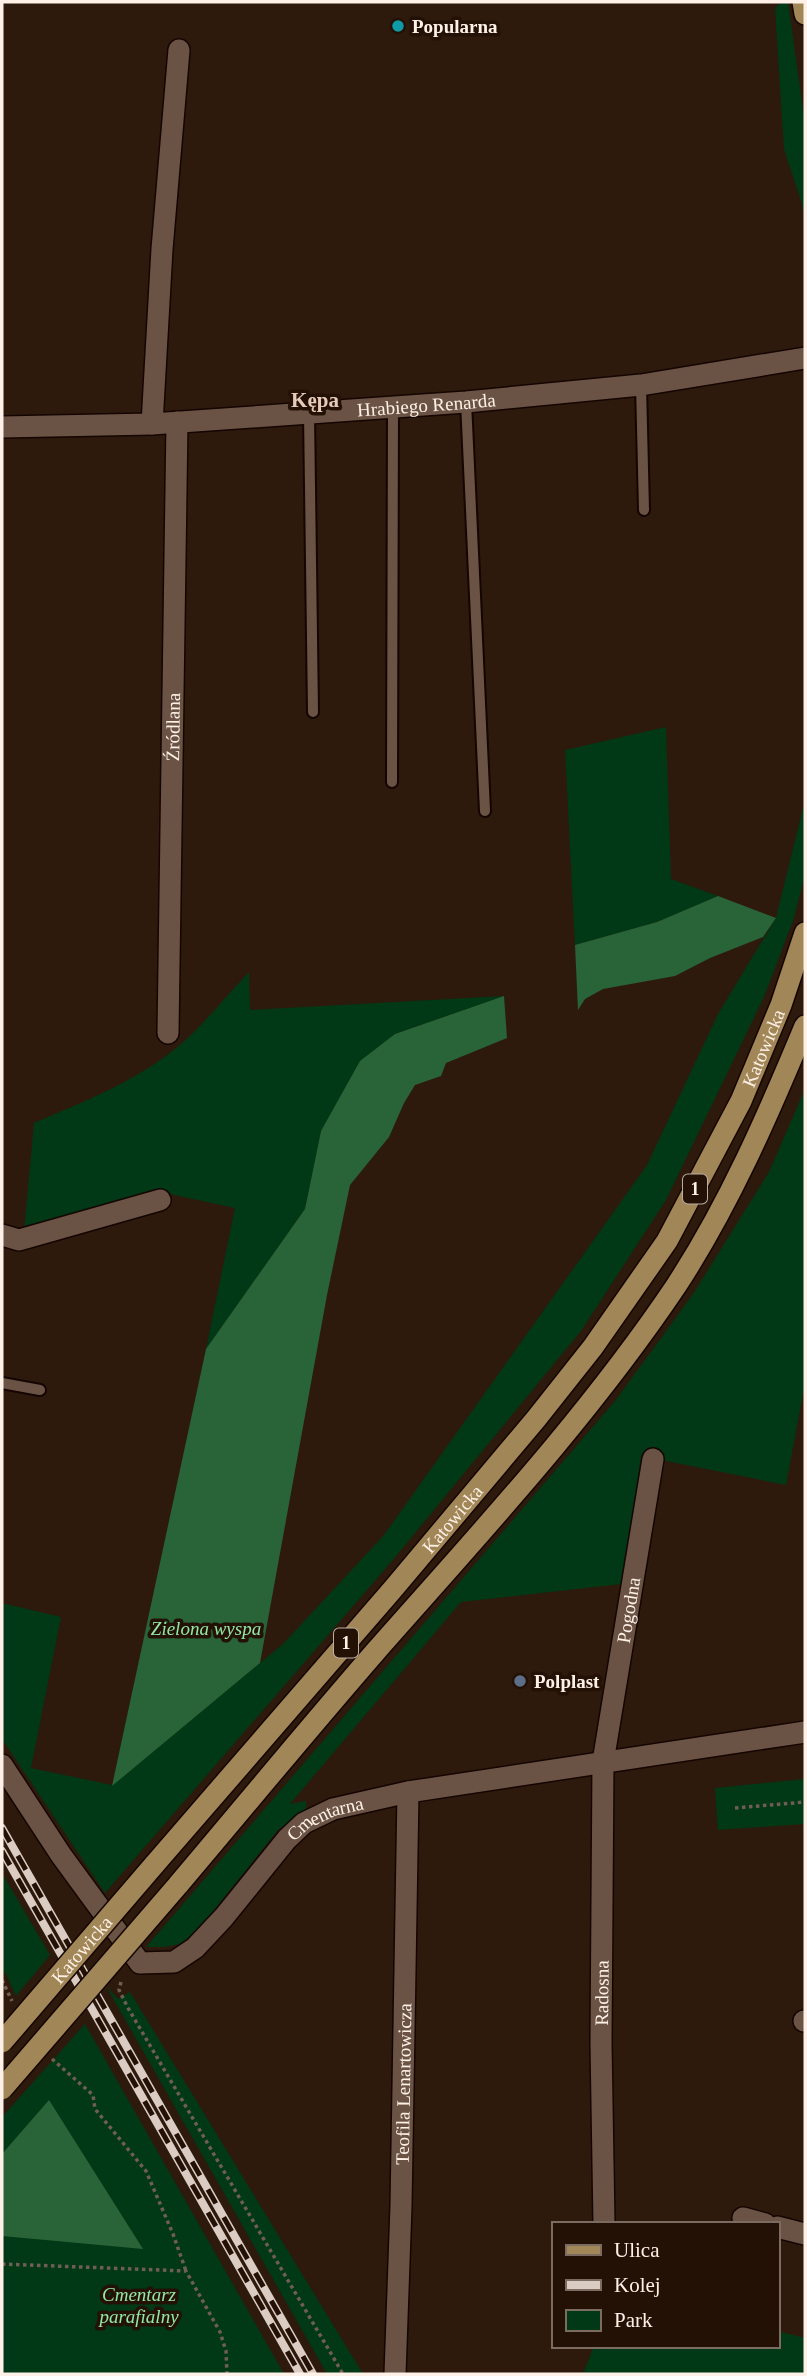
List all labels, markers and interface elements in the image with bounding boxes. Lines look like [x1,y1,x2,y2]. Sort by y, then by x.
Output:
place label: Popularna [412,16,498,37]
marker: Popularna [390,18,406,34]
district label: Kępa [291,388,339,412]
street label: Hrabiego Renarda [356,389,497,421]
street label: Źródlana [162,692,184,761]
street label: Katowicka [738,1006,789,1090]
road number: 1 [683,1174,707,1204]
street label: Katowicka [418,1480,487,1557]
street label: Pogodna [613,1575,644,1645]
park label: Zielona wyspa [151,1618,261,1639]
road number: 1 [334,1628,358,1658]
place label: Polplast [534,1671,600,1692]
marker: Polplast [512,1673,528,1689]
street label: Cmentarna [282,1792,366,1845]
street label: Katowicka [47,1911,117,1988]
street label: Radosna [591,1960,613,2026]
street label: Teofila Lenartowicza [392,2003,415,2165]
legend [552,2222,779,2348]
text: Ulica [614,2238,660,2262]
text: Kolej [614,2273,661,2297]
park label: Cmentarz parafialny [97,2284,179,2327]
text: Park [614,2308,653,2332]

